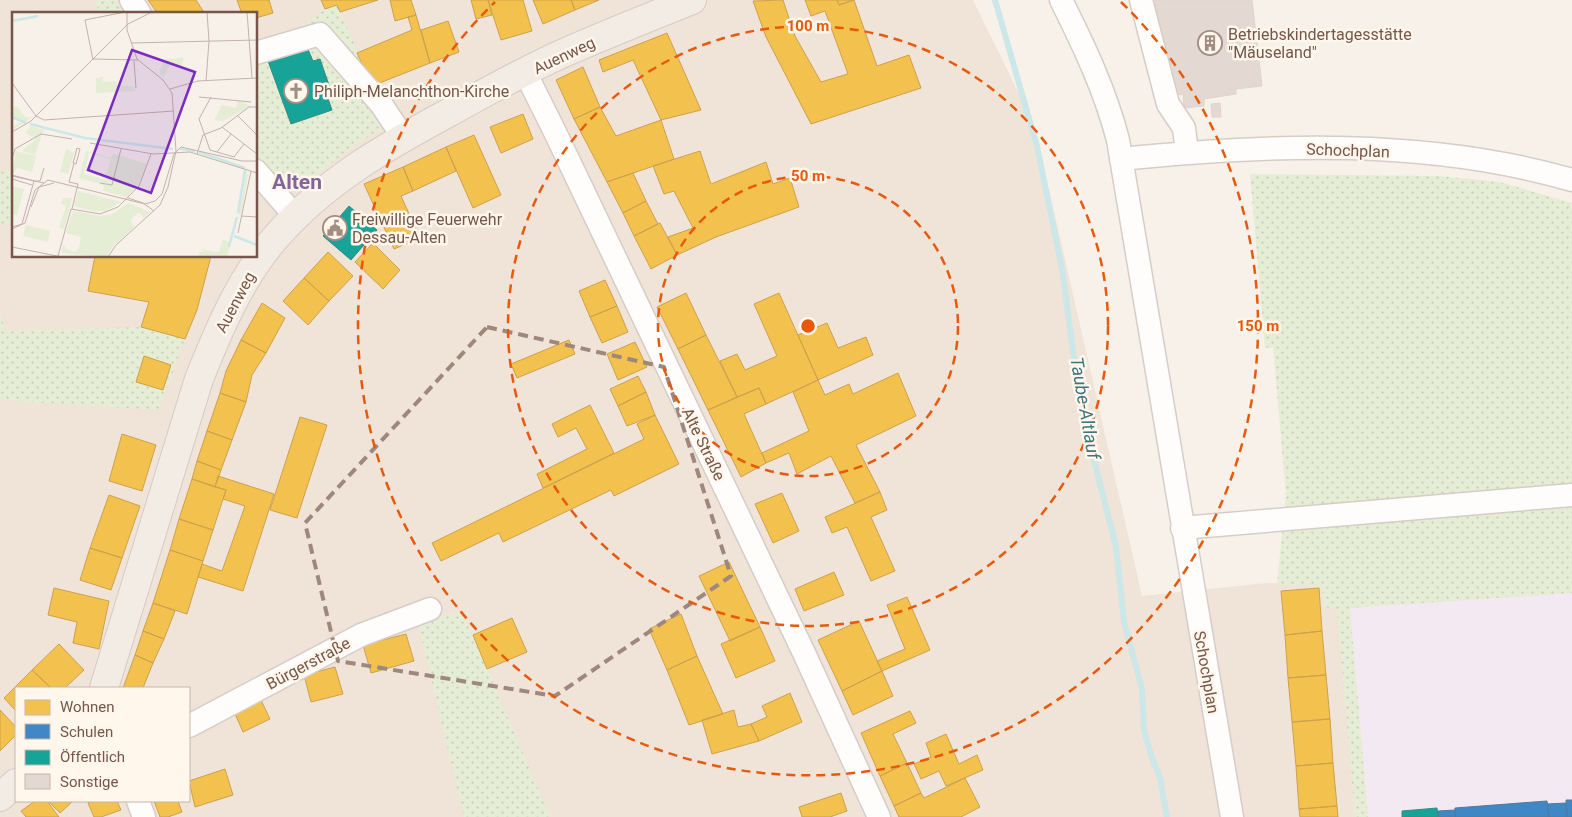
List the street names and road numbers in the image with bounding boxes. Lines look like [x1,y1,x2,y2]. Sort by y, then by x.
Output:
street label: Auenweg [530,33,598,78]
street label: Schochplan [1306,140,1390,161]
street label: Auenweg [212,269,259,336]
street label: Alte Straße [678,405,729,484]
street label: Schochplan [1190,629,1223,715]
street label: Bürgerstraße [263,633,353,693]

